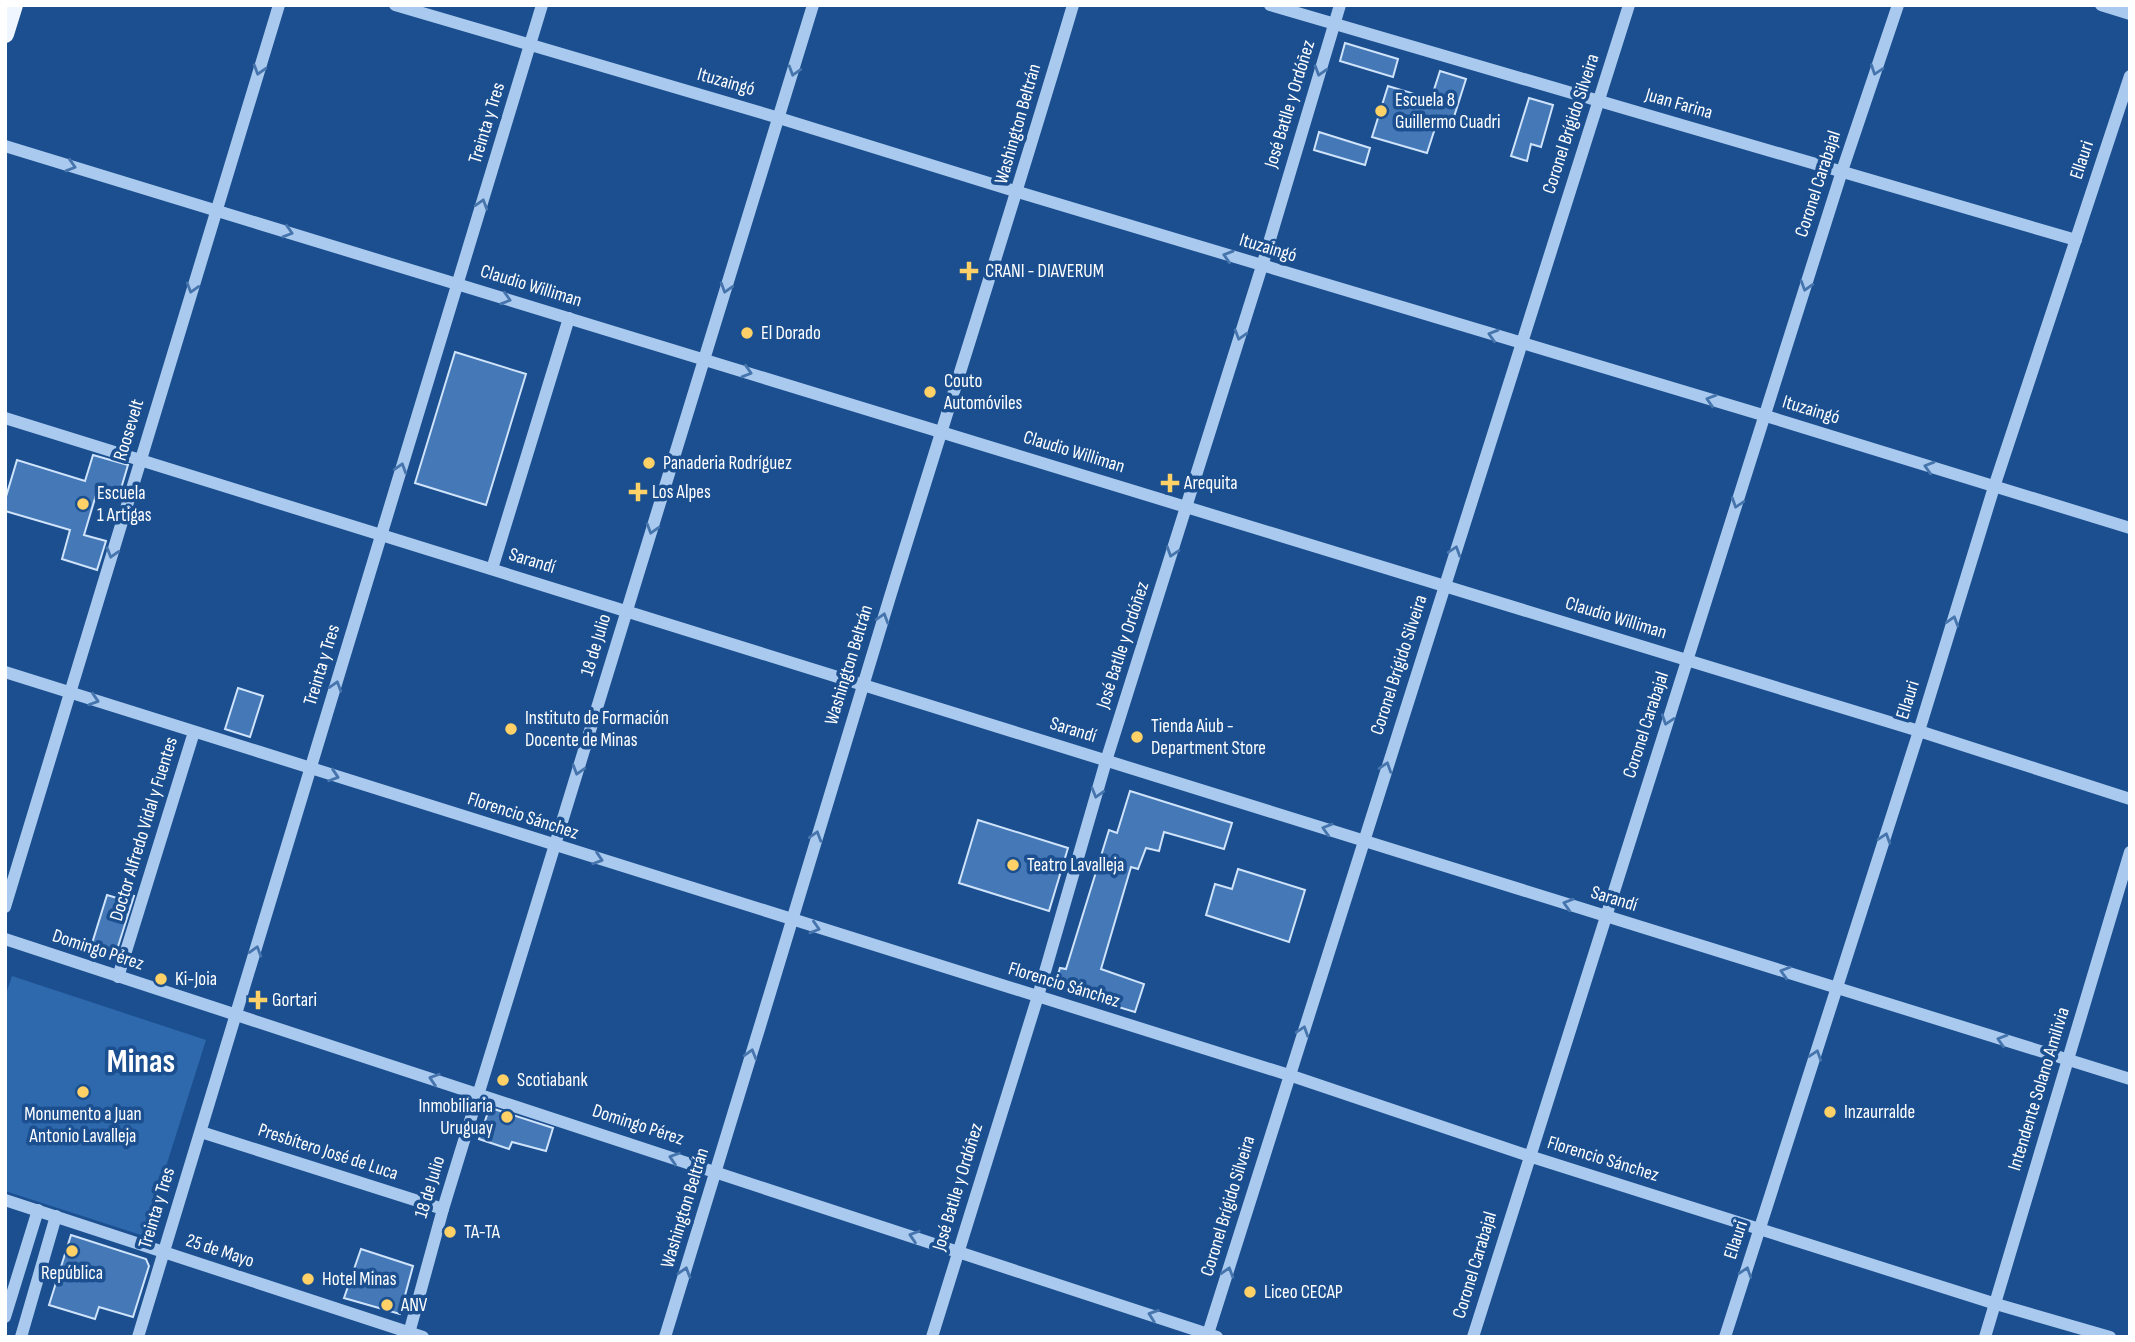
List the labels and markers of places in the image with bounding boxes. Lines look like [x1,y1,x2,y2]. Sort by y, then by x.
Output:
place label: Escuela 8 Guillermo Cuadri [1395,89,1501,134]
marker: Escuela 8 Guillermo Cuadri [1373,103,1389,119]
place label: CRANI - DIAVERUM [985,260,1104,283]
marker: CRANI - DIAVERUM [959,261,979,281]
place label: El Dorado [761,322,821,345]
marker: El Dorado [739,325,755,341]
place label: Couto Automóviles [943,370,1023,415]
marker: Couto Automóviles [922,384,938,400]
place label: Panaderia Rodríguez [663,452,792,475]
marker: Panaderia Rodríguez [641,455,657,471]
place label: Arequita [1183,472,1238,495]
marker: Arequita [1162,475,1178,491]
place label: Los Alpes [652,481,711,504]
place label: Escuela 1 Artigas [97,482,152,527]
marker: Los Alpes [630,484,646,500]
marker: Escuela 1 Artigas [75,496,91,512]
place label: Instituto de Formación Docente de Minas [525,707,669,752]
place label: Tienda Aiub - Department Store [1151,715,1266,760]
marker: Instituto de Formación Docente de Minas [503,721,519,737]
marker: Tienda Aiub - Department Store [1129,729,1145,745]
place label: Teatro Lavalleja [1027,854,1124,877]
marker: Teatro Lavalleja [1005,857,1021,873]
place label: Ki-Joia [175,968,217,991]
marker: Ki-Joia [153,971,169,987]
place label: Gortari [272,989,317,1012]
marker: Gortari [250,992,266,1008]
place label: Scotiabank [517,1069,588,1092]
marker: Scotiabank [495,1072,511,1088]
marker: Monumento a Juan Antonio Lavalleja [75,1084,91,1100]
place label: Inmobiliaria Uruguay [418,1095,494,1140]
place label: Inzaurralde [1844,1101,1915,1124]
place label: Monumento a Juan Antonio Lavalleja [24,1103,142,1148]
marker: Inzaurralde [1822,1104,1838,1120]
marker: Inmobiliaria Uruguay [499,1109,515,1125]
place label: TA-TA [464,1221,501,1244]
marker: TA-TA [442,1224,458,1240]
marker: República [64,1243,80,1259]
place label: República [41,1262,103,1285]
place label: Hotel Minas [322,1268,397,1291]
marker: Hotel Minas [300,1271,316,1287]
place label: Liceo CECAP [1264,1281,1343,1304]
marker: Liceo CECAP [1242,1284,1258,1300]
place label: ANV [400,1294,428,1317]
marker: ANV [379,1297,395,1313]

